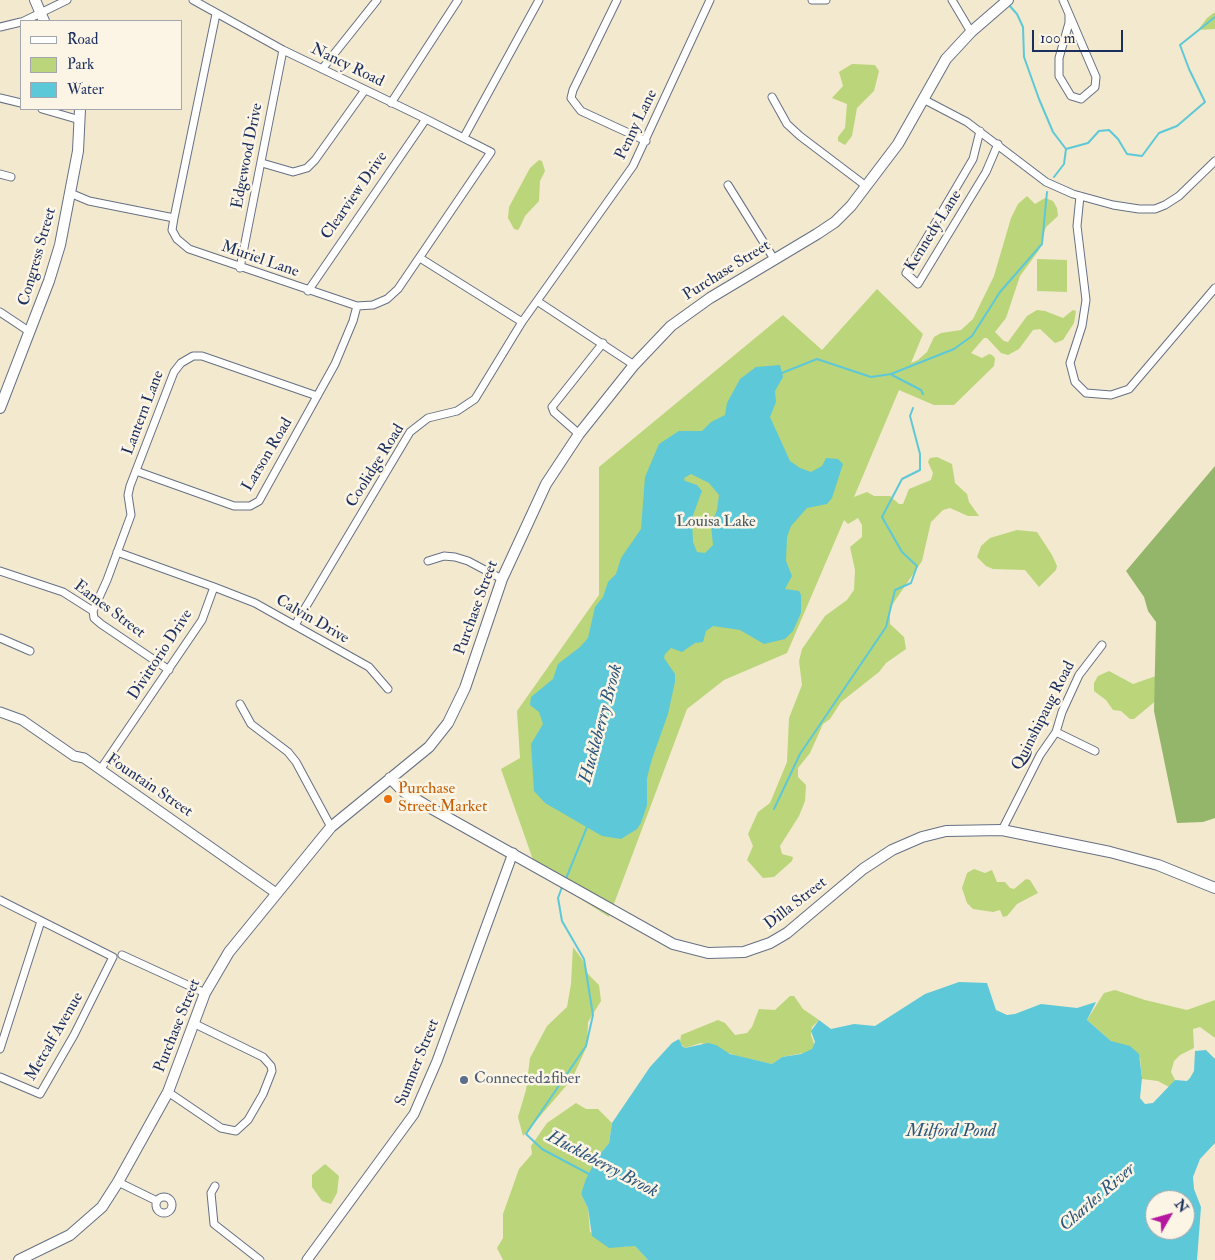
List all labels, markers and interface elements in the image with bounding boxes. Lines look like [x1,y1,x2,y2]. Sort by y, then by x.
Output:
legend [20,20,182,110]
scale bar [1035,20,1126,52]
text: 100 m [1040,29,1075,48]
text: Road [67,30,98,49]
street label: Nancy Road [307,40,387,92]
text: Park [67,55,94,74]
text: Water [67,80,104,99]
street label: Penny Lane [612,87,662,163]
street label: Edgewood Drive [228,102,268,210]
street label: Clearview Drive [318,148,392,244]
street label: Kennedy Lane [901,187,967,275]
street label: Congress Street [15,206,61,308]
street label: Purchase Street [680,237,774,305]
street label: Muriel Lane [219,238,301,282]
street label: Lantern Lane [119,368,169,458]
street label: Larson Road [239,415,297,495]
street label: Coolidge Road [343,421,409,511]
park label: Louisa Lake [676,513,756,533]
street label: Purchase Street [451,558,503,658]
street label: Eames Street [69,577,149,643]
street label: Calvin Drive [272,591,352,649]
street label: Divittorio Drive [125,606,197,704]
street label: Quinshipaug Road [1008,658,1080,774]
water label: Huckleberry Brook [576,662,628,786]
street label: Fountain Street [102,750,196,822]
place label: Purchase Street Market [398,780,487,818]
marker: Purchase Street Market [382,793,394,805]
street label: Dilla Street [761,874,831,934]
street label: Purchase Street [151,976,205,1076]
street label: Metcalf Avenue [22,989,88,1085]
street label: Sumner Street [392,1017,444,1109]
place label: Connected2fiber [474,1070,580,1090]
marker: Connected2fiber [458,1074,470,1086]
water label: Milford Pond [906,1121,996,1143]
water label: Huckleberry Brook [543,1127,661,1203]
water label: Charles River [1056,1159,1140,1237]
north arrow [1145,1190,1195,1240]
text: N [1171,1196,1192,1216]

